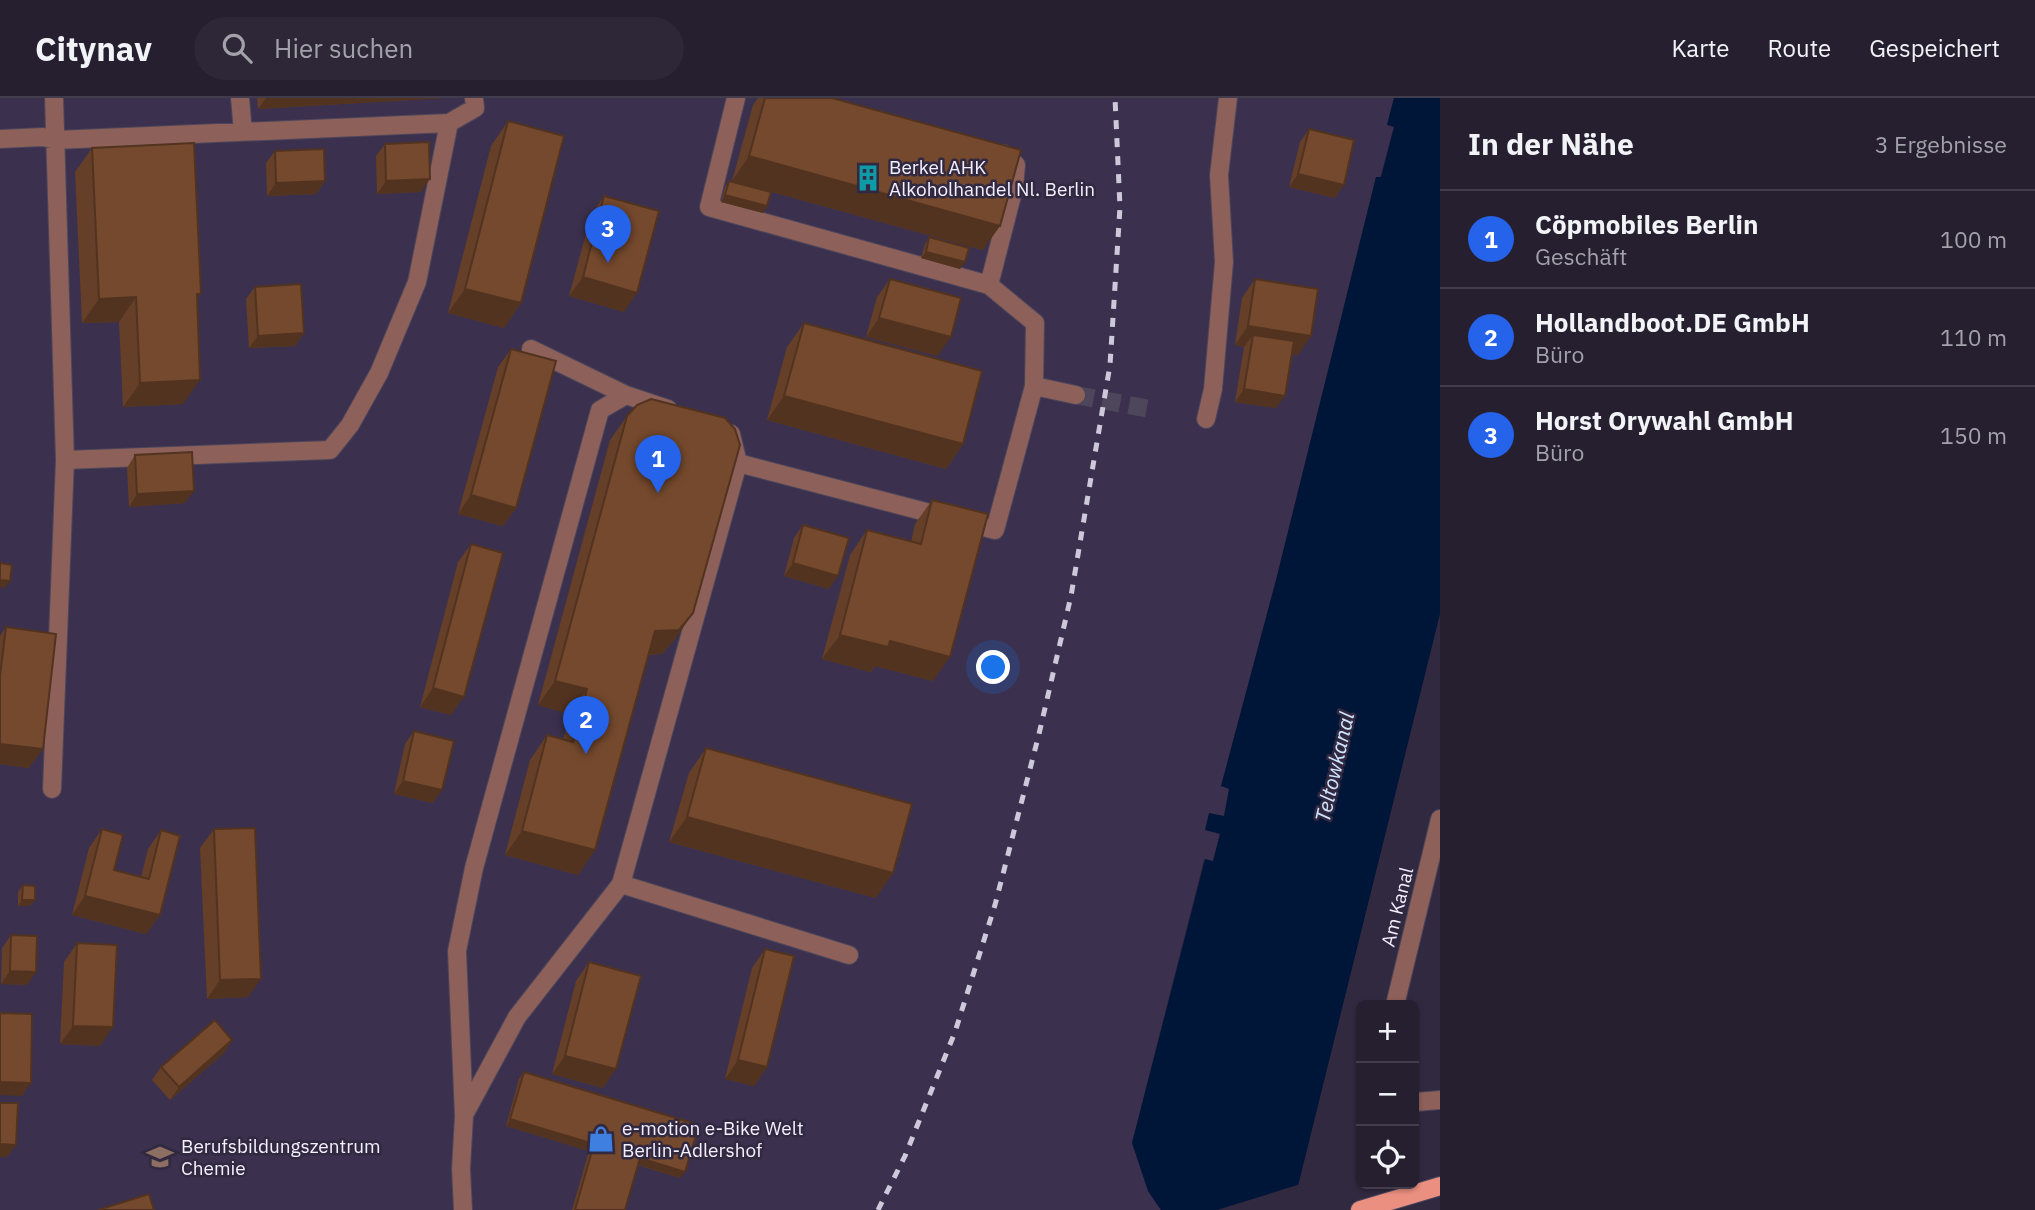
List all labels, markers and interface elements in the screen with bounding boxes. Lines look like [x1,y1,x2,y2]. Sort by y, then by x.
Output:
search box [194,17,684,80]
text: Citynav [35,27,152,70]
icon: search [218,29,256,67]
text: Hier suchen [274,31,413,65]
text: Karte [1671,32,1730,64]
text: Route [1768,32,1831,64]
text: Gespeichert [1869,32,2000,64]
text: In der Nähe [1468,124,1634,163]
text: 3 Ergebnisse [1875,129,2007,159]
place label: Berkel AHK Alkoholhandel Nl. Berlin [889,155,1095,201]
building icon: Berkel AHK Alkoholhandel Nl. Berlin [853,163,883,193]
pin: 3 [585,205,631,263]
text: Cöpmobiles Berlin [1535,207,1759,241]
text: 1 [1484,224,1498,254]
text: 100 m [1940,224,2007,254]
text: Geschäft [1535,241,1627,271]
text: Hollandboot.DE GmbH [1535,305,1810,339]
text: 2 [1484,322,1498,352]
text: 110 m [1940,322,2007,352]
text: Büro [1535,339,1584,369]
text: Horst Orywahl GmbH [1535,403,1794,437]
text: 3 [1484,420,1498,450]
text: 150 m [1940,420,2007,450]
pin: 1 [635,435,681,493]
text: Büro [1535,437,1584,467]
your location [976,650,1010,684]
pin: 2 [563,696,609,754]
water label: Teltowkanal [1308,709,1360,825]
street label: Am Kanal [1376,865,1418,949]
map controls [1356,1000,1419,1189]
button: + [1356,1000,1419,1063]
button: − [1356,1063,1419,1126]
place label: e-motion e-Bike Welt Berlin-Adlershof [622,1116,804,1162]
shop icon: e-motion e-Bike Welt Berlin-Adlershof [586,1124,616,1154]
button: locate [1356,1126,1419,1189]
place label: Berufsbildungszentrum Chemie [181,1134,381,1180]
school or university icon: Berufsbildungszentrum Chemie [145,1142,175,1172]

